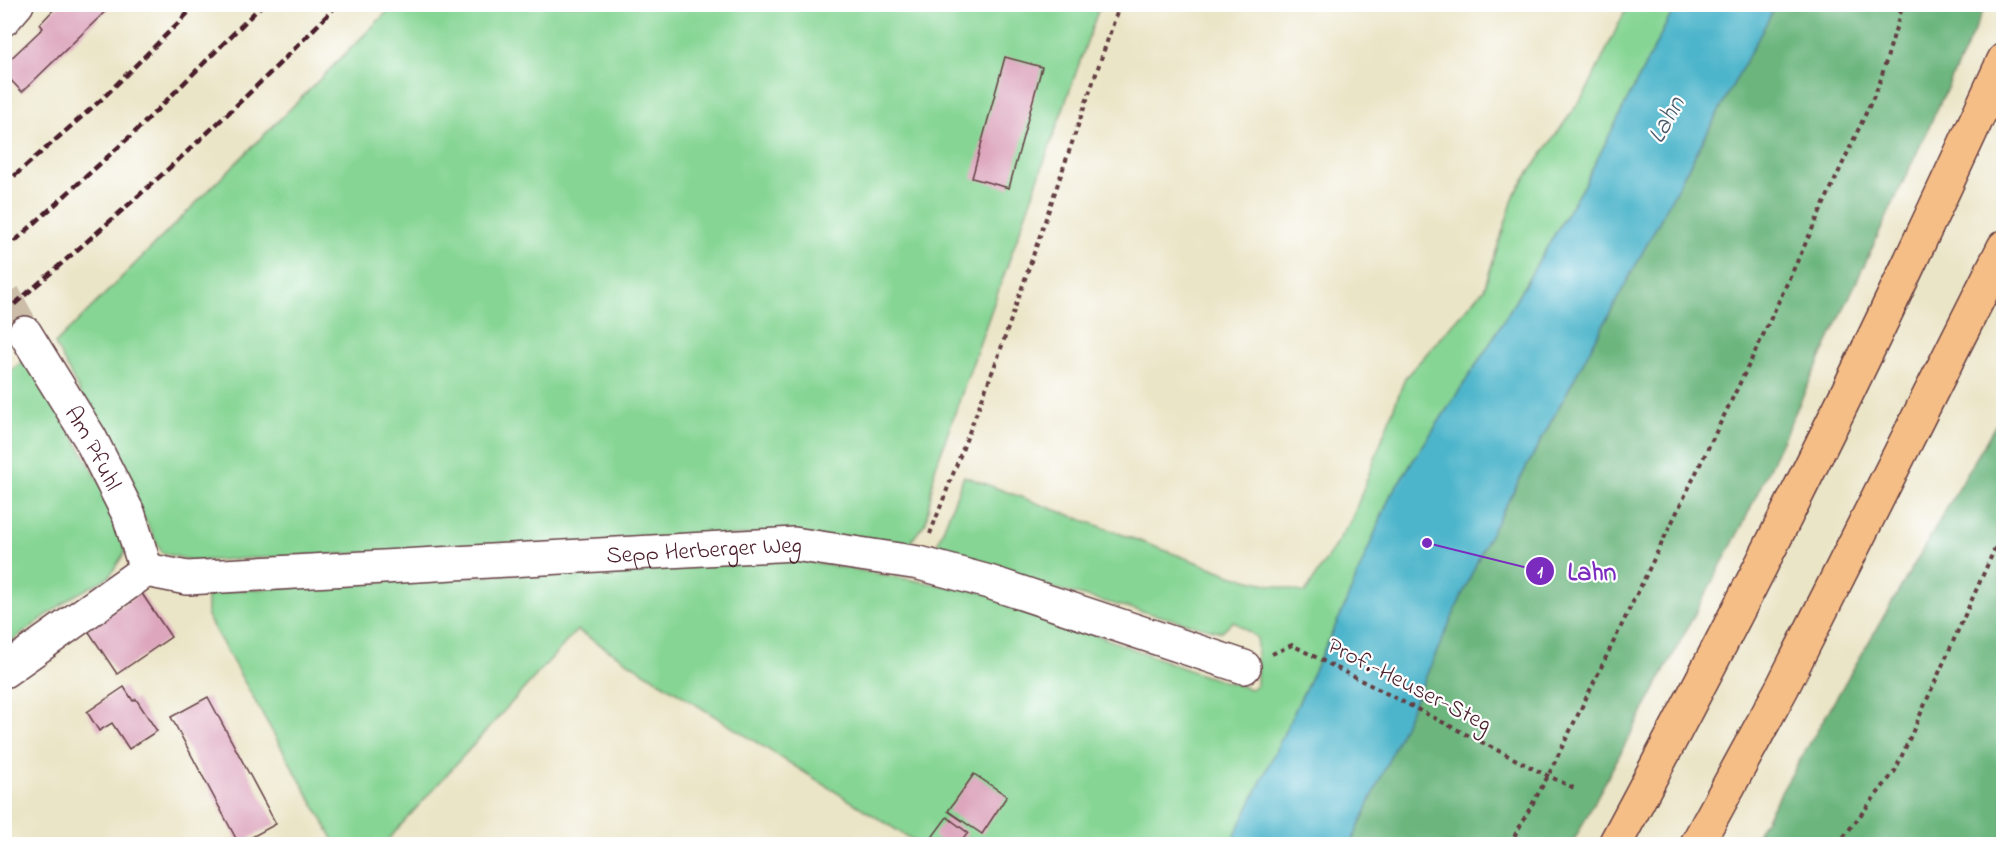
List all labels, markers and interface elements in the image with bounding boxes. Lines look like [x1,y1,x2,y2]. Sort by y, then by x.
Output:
water label: Lahn [1639,89,1697,151]
street label: Am Pfuhl [54,400,129,498]
street label: Sepp Herberger Weg [605,529,805,574]
callout: Lahn [1525,549,1628,593]
text: Lahn [1568,555,1617,593]
text: 1 [1537,560,1543,586]
street label: Prof.-Heuser-Steg [1321,630,1497,743]

